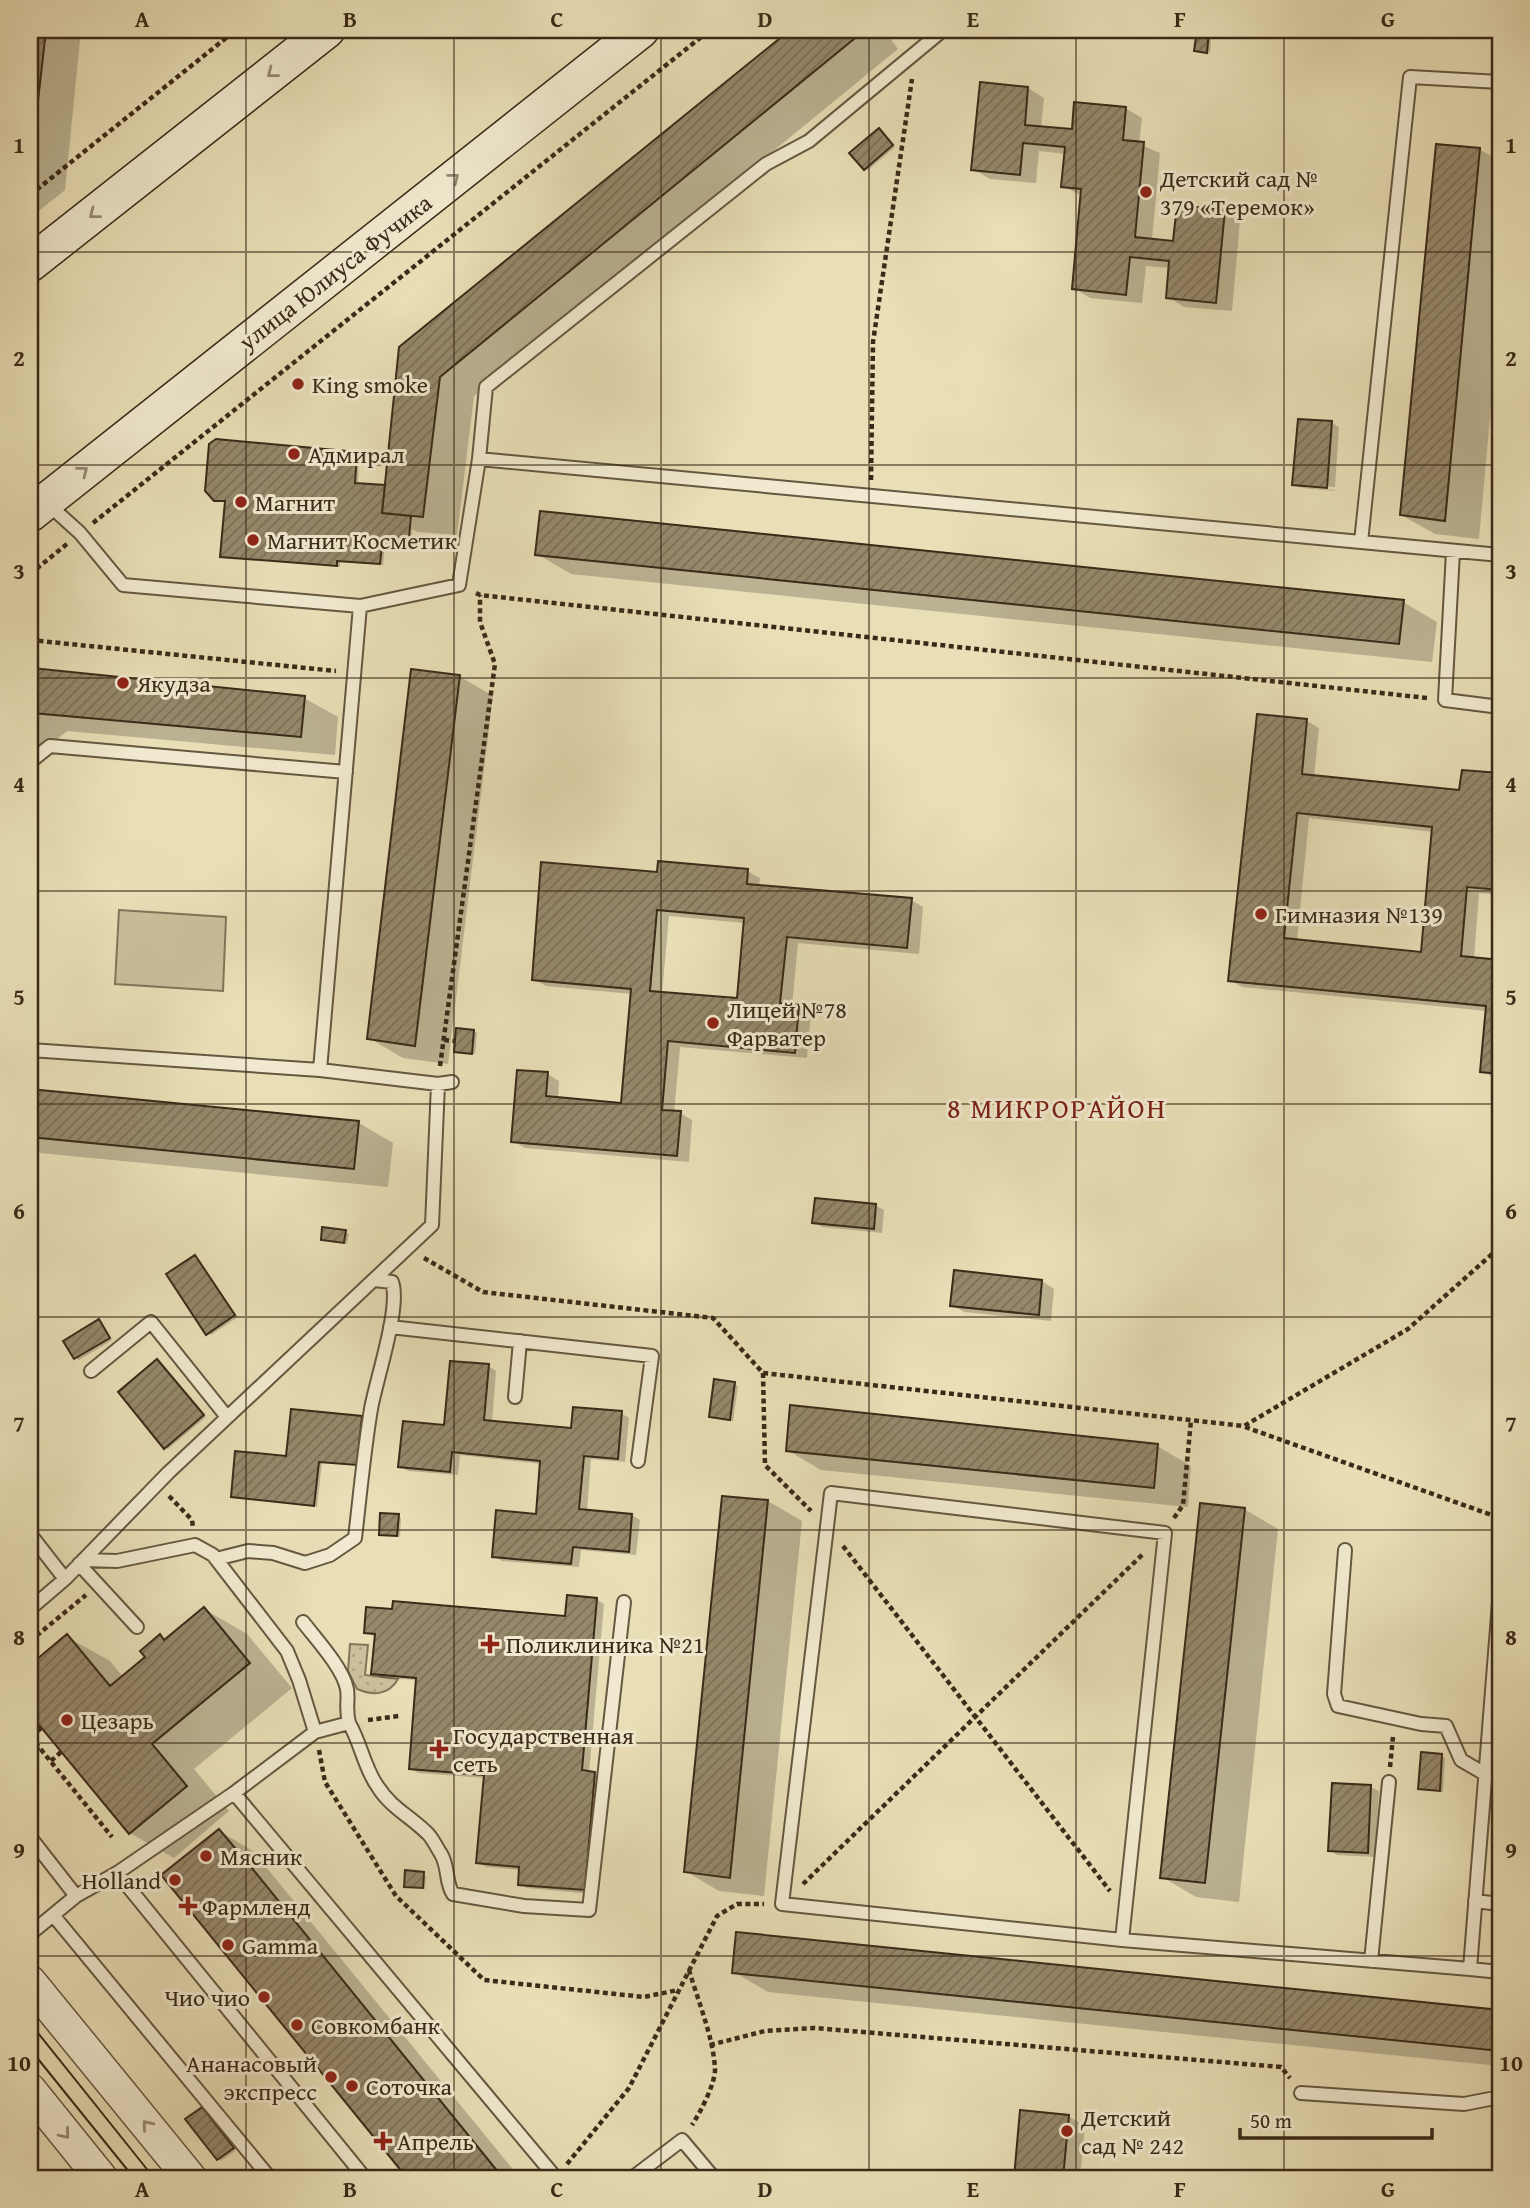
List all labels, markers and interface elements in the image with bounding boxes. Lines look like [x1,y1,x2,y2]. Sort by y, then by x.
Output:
text: A [135,2,150,35]
text: B [343,2,357,35]
text: C [550,2,564,35]
text: D [758,2,773,35]
text: E [967,2,979,35]
text: F [1174,2,1186,35]
text: G [1381,2,1395,35]
one-way arrow [268,64,280,77]
text: 1 [13,128,25,161]
text: 1 [1505,128,1517,161]
place label: Детский сад № 379 «Теремок» [1159,161,1318,224]
one-way arrow [445,174,458,186]
marker: Детский сад № 379 «Теремок» [1138,184,1154,200]
street label: улица Юлиуса Фучика [230,185,439,359]
one-way arrow [89,205,101,218]
text: 2 [13,341,25,374]
text: 2 [1505,341,1517,374]
place label: King smoke [312,367,428,402]
marker: King smoke [290,376,306,392]
place label: Адмирал [308,437,405,472]
marker: Адмирал [286,446,302,462]
one-way arrow [75,467,88,479]
place label: Магнит [255,485,336,520]
marker: Магнит [233,494,249,510]
place label: Магнит Косметик [267,523,457,558]
marker: Магнит Косметик [245,532,261,548]
text: 3 [13,554,25,587]
text: 3 [1505,554,1517,587]
place label: Якудза [136,666,211,701]
marker: Якудза [115,675,131,691]
text: 4 [13,767,25,800]
text: 4 [1505,767,1517,800]
place label: Гимназия №139 [1275,897,1443,932]
marker: Гимназия №139 [1253,906,1269,922]
text: 5 [13,980,25,1013]
text: 5 [1505,980,1517,1013]
place label: Лицей №78 Фарватер [727,992,847,1055]
marker: Лицей №78 Фарватер [705,1015,721,1031]
district label: 8 МИКРОРАЙОН [947,1087,1167,1128]
text: 6 [13,1194,25,1227]
text: 6 [1505,1194,1517,1227]
text: 7 [13,1407,25,1440]
text: 7 [1505,1407,1517,1440]
text: 8 [13,1620,25,1653]
text: 8 [1505,1620,1517,1653]
place label: Поликлиника №21 [506,1627,704,1662]
marker: Поликлиника №21 [480,1634,500,1654]
place label: Цезарь [81,1703,154,1738]
marker: Цезарь [59,1712,75,1728]
place label: Государственная сеть [453,1718,634,1781]
marker: Государственная сеть [431,1741,447,1757]
text: 9 [13,1833,25,1866]
text: 9 [1505,1833,1517,1866]
place label: Мясник [220,1839,303,1874]
marker: Мясник [198,1848,214,1864]
place label: Holland [82,1863,161,1898]
marker: Holland [167,1872,183,1888]
place label: Фармленд [202,1889,311,1924]
marker: Фармленд [180,1898,196,1914]
place label: Gamma [242,1928,319,1963]
marker: Gamma [220,1937,236,1953]
place label: Чио чио [164,1980,250,2015]
marker: Чио чио [256,1989,272,2005]
place label: Совкомбанк [311,2008,441,2043]
marker: Совкомбанк [289,2017,305,2033]
text: 10 [7,2046,31,2079]
place label: Ананасовый экспресс [186,2046,317,2109]
text: 10 [1499,2046,1523,2079]
marker: Ананасовый экспресс [323,2069,339,2085]
place label: Соточка [366,2069,453,2104]
marker: Соточка [344,2078,360,2094]
scale bar [1240,2096,1432,2140]
place label: Детский сад № 242 [1080,2100,1184,2163]
text: 50 m [1250,2105,1292,2136]
one-way arrow [143,2121,155,2134]
marker: Детский сад № 242 [1059,2123,1075,2139]
place label: Апрель [397,2124,474,2159]
one-way arrow [57,2127,70,2139]
marker: Апрель [375,2133,391,2149]
text: A [135,2172,150,2205]
text: B [343,2172,357,2205]
text: C [550,2172,564,2205]
text: D [758,2172,773,2205]
text: E [967,2172,979,2205]
text: F [1174,2172,1186,2205]
text: G [1381,2172,1395,2205]

